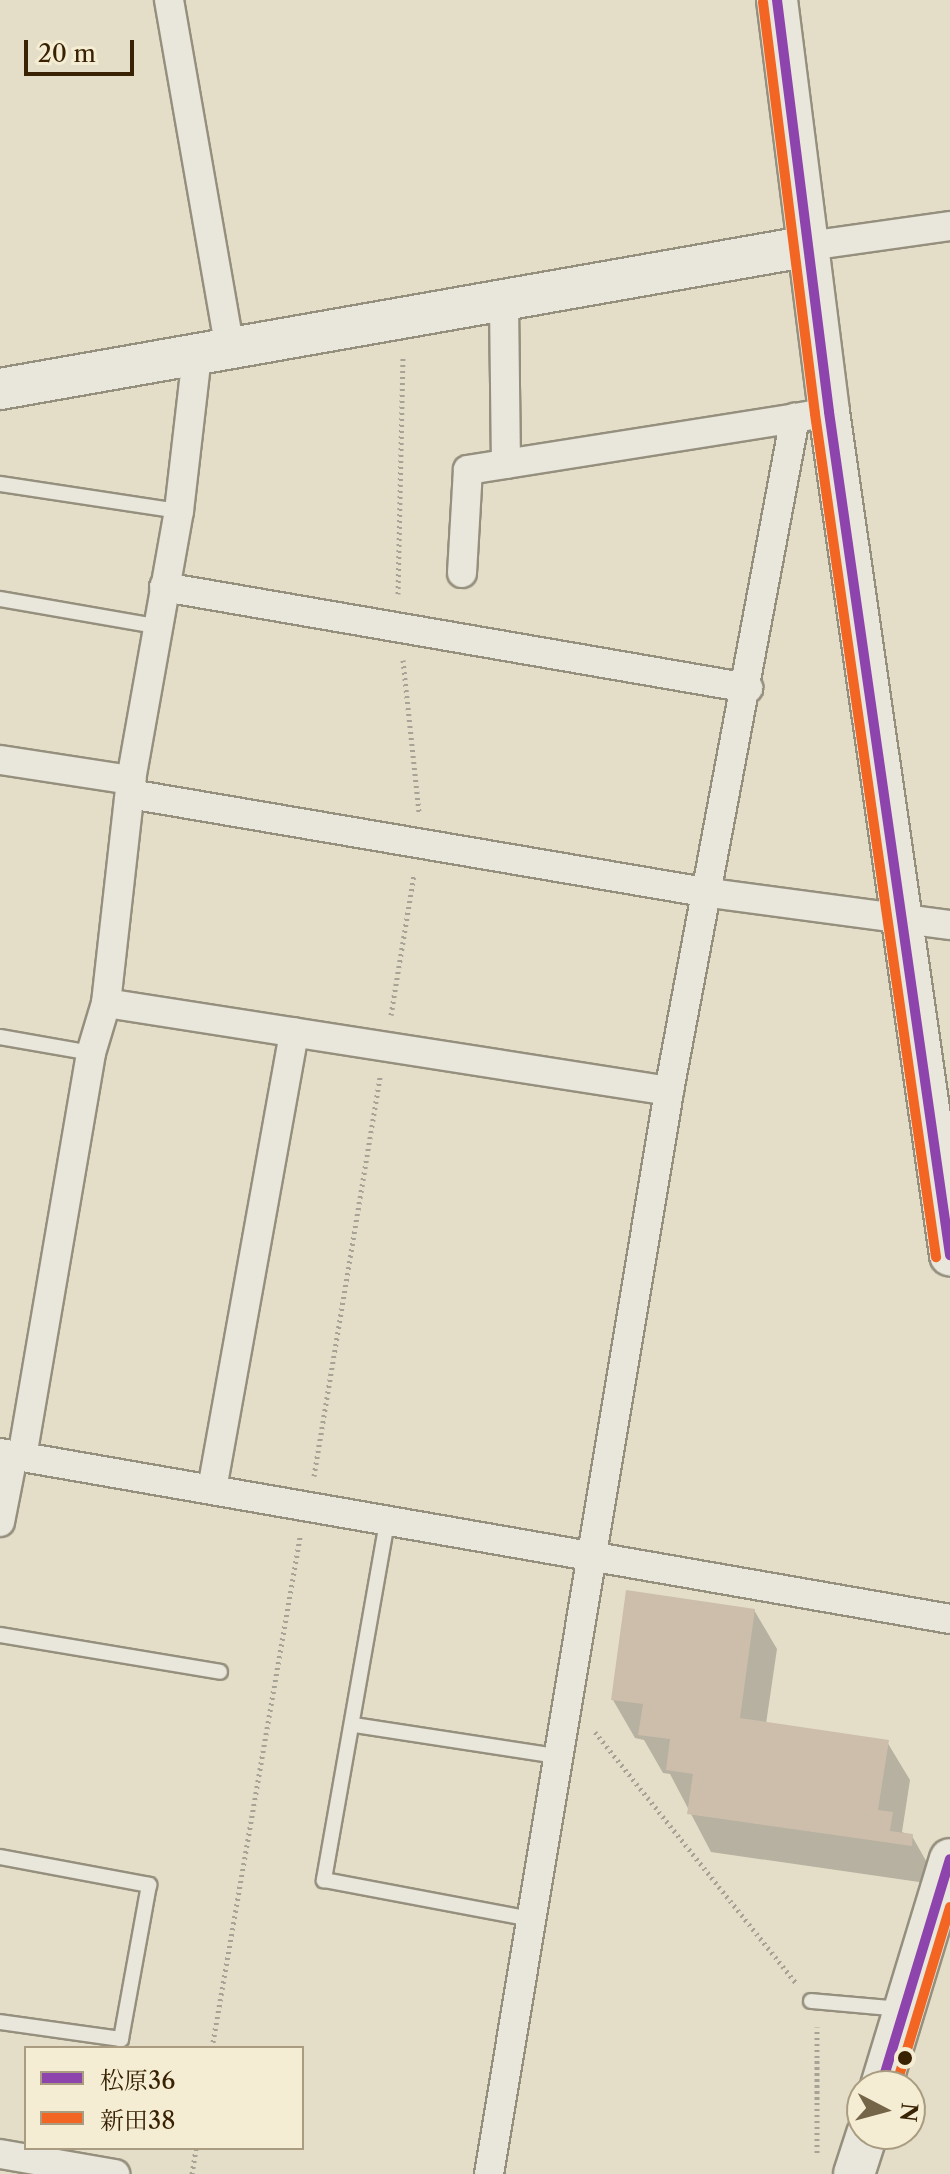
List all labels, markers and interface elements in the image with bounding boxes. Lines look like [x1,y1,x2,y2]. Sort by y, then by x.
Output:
scale bar [28,24,138,74]
text: 20 m [38,39,96,68]
legend [24,2046,304,2150]
unlabelled marker [897,2050,913,2066]
text: 松原36 [100,2066,175,2095]
north arrow [846,2070,926,2150]
text: N [894,2101,923,2123]
text: 新田38 [100,2106,175,2135]

